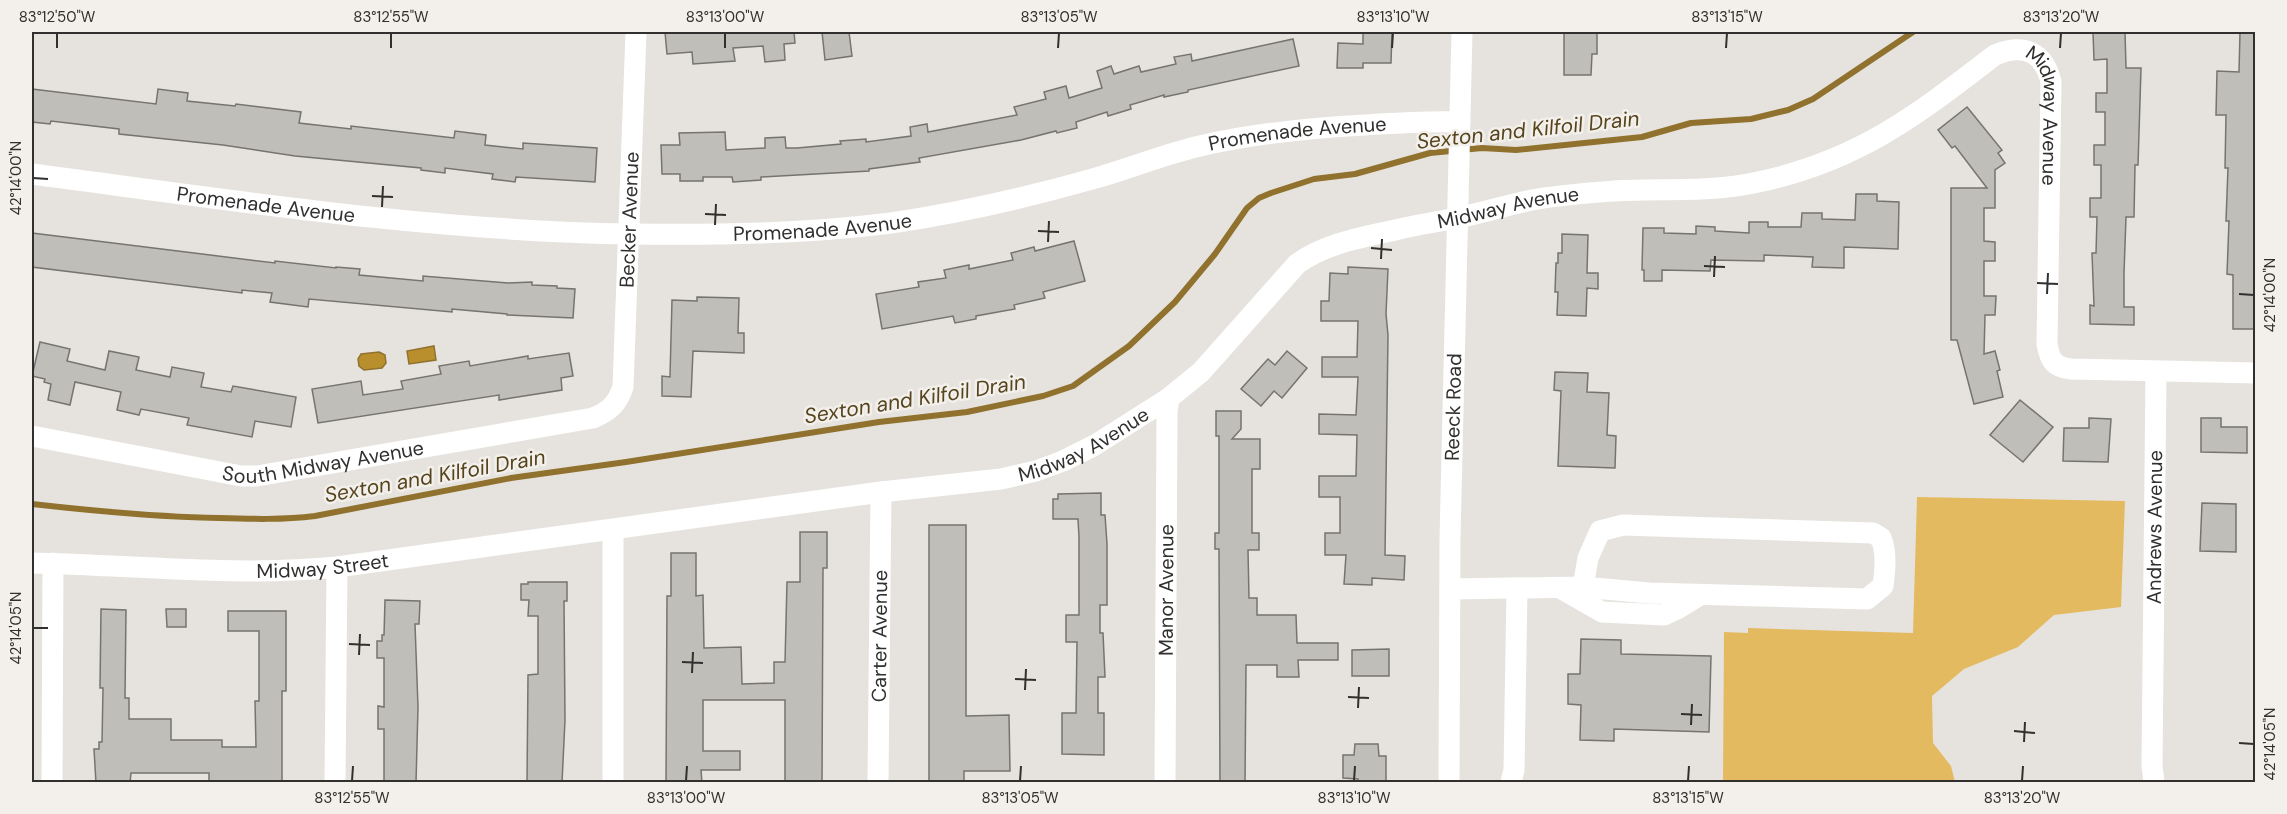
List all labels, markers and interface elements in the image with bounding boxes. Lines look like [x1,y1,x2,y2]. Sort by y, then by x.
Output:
text: 83°12'50"W [19,7,96,27]
text: 83°12'55"W [353,7,429,27]
text: 83°13'00"W [686,7,765,27]
text: 83°13'05"W [1020,7,1098,27]
text: 83°13'10"W [1357,7,1430,27]
text: 83°13'15"W [1691,7,1763,27]
text: 83°13'20"W [2023,7,2100,27]
street label: Midway Avenue [2021,40,2064,186]
water label: Sexton and Kilfoil Drain [1415,104,1641,156]
street label: Promenade Avenue [1206,111,1387,157]
text: 42°14'00"N [6,141,26,215]
street label: Becker Avenue [614,151,645,288]
street label: Promenade Avenue [175,181,356,228]
street label: Midway Avenue [1435,181,1580,234]
street label: Promenade Avenue [733,207,914,247]
text: 42°14'00"N [2260,258,2280,332]
street label: Reeck Road [1439,353,1467,461]
water label: Sexton and Kilfoil Drain [802,368,1028,430]
street label: Midway Avenue [1015,401,1154,488]
street label: South Midway Avenue [220,434,426,490]
water label: Sexton and Kilfoil Drain [322,443,548,509]
street label: Andrews Avenue [2141,450,2168,604]
street label: Manor Avenue [1153,524,1179,656]
street label: Midway Street [256,547,391,584]
street label: Carter Avenue [866,570,893,702]
text: 42°14'05"N [6,592,26,664]
text: 42°14'05"N [2260,708,2280,780]
text: 83°12'55"W [314,788,390,808]
text: 83°13'00"W [647,788,726,808]
text: 83°13'05"W [981,788,1059,808]
text: 83°13'10"W [1318,788,1391,808]
text: 83°13'15"W [1652,788,1724,808]
text: 83°13'20"W [1984,788,2061,808]

